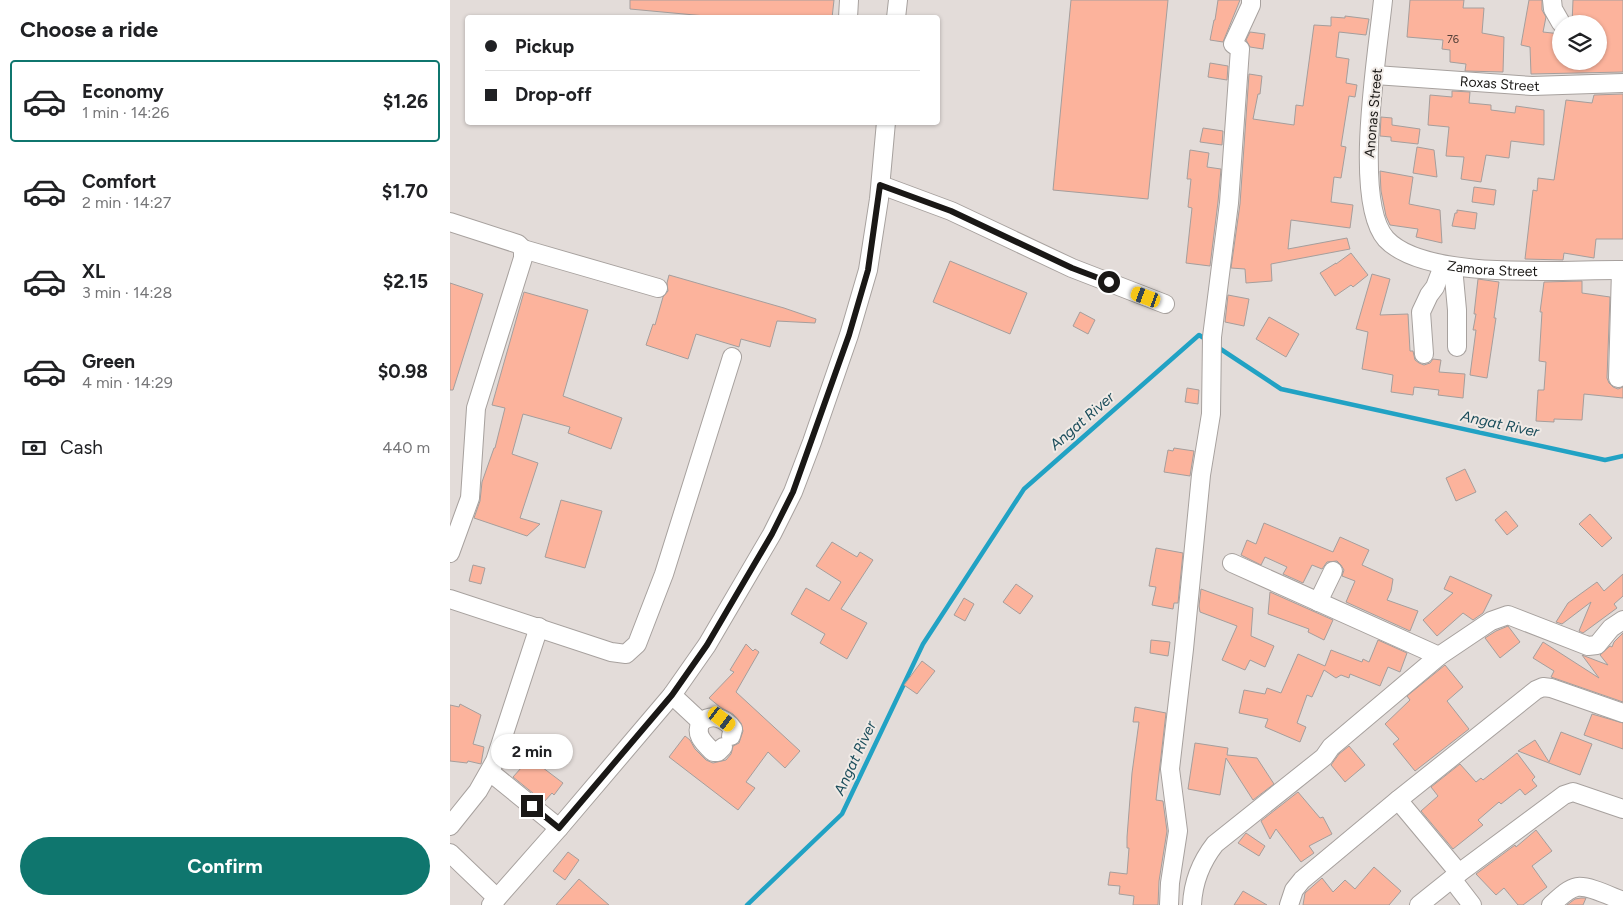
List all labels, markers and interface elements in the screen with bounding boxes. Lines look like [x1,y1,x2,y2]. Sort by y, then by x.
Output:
map controls [1552,15,1607,70]
button: layers [1552,15,1607,70]
text: Choose a ride [20,16,158,43]
house number: 76 [1447,33,1459,46]
text: Pickup [515,35,574,58]
street label: Anonas Street [1361,68,1386,158]
street label: Roxas Street [1459,73,1540,95]
icon: car [22,79,67,124]
text: Economy [82,80,164,103]
text: Drop-off [515,83,592,106]
text: $1.26 [383,90,428,113]
text: 1 min · 14:26 [82,103,169,122]
icon: car [22,169,67,214]
text: Comfort [82,170,157,193]
text: $1.70 [382,180,428,203]
text: 2 min · 14:27 [82,193,171,212]
street label: Zamora Street [1446,257,1538,280]
icon: car [22,259,67,304]
text: XL [82,260,105,283]
text: $2.15 [383,270,428,293]
route start [1098,271,1120,293]
text: 3 min · 14:28 [82,283,172,302]
car [1129,285,1162,309]
icon: car [22,349,67,394]
text: Green [82,350,135,373]
text: $0.98 [378,360,428,383]
text: 4 min · 14:29 [82,373,173,392]
water label: Angat River [1045,388,1119,455]
water label: Angat River [1458,407,1542,441]
icon: cash [20,434,48,462]
text: Cash [60,436,103,459]
text: 440 m [382,438,430,457]
car [705,704,738,734]
water label: Angat River [830,717,880,799]
callout: 2 min [491,734,573,768]
text: 2 min [512,742,552,761]
route end [521,795,543,817]
button: Confirm [20,837,430,895]

